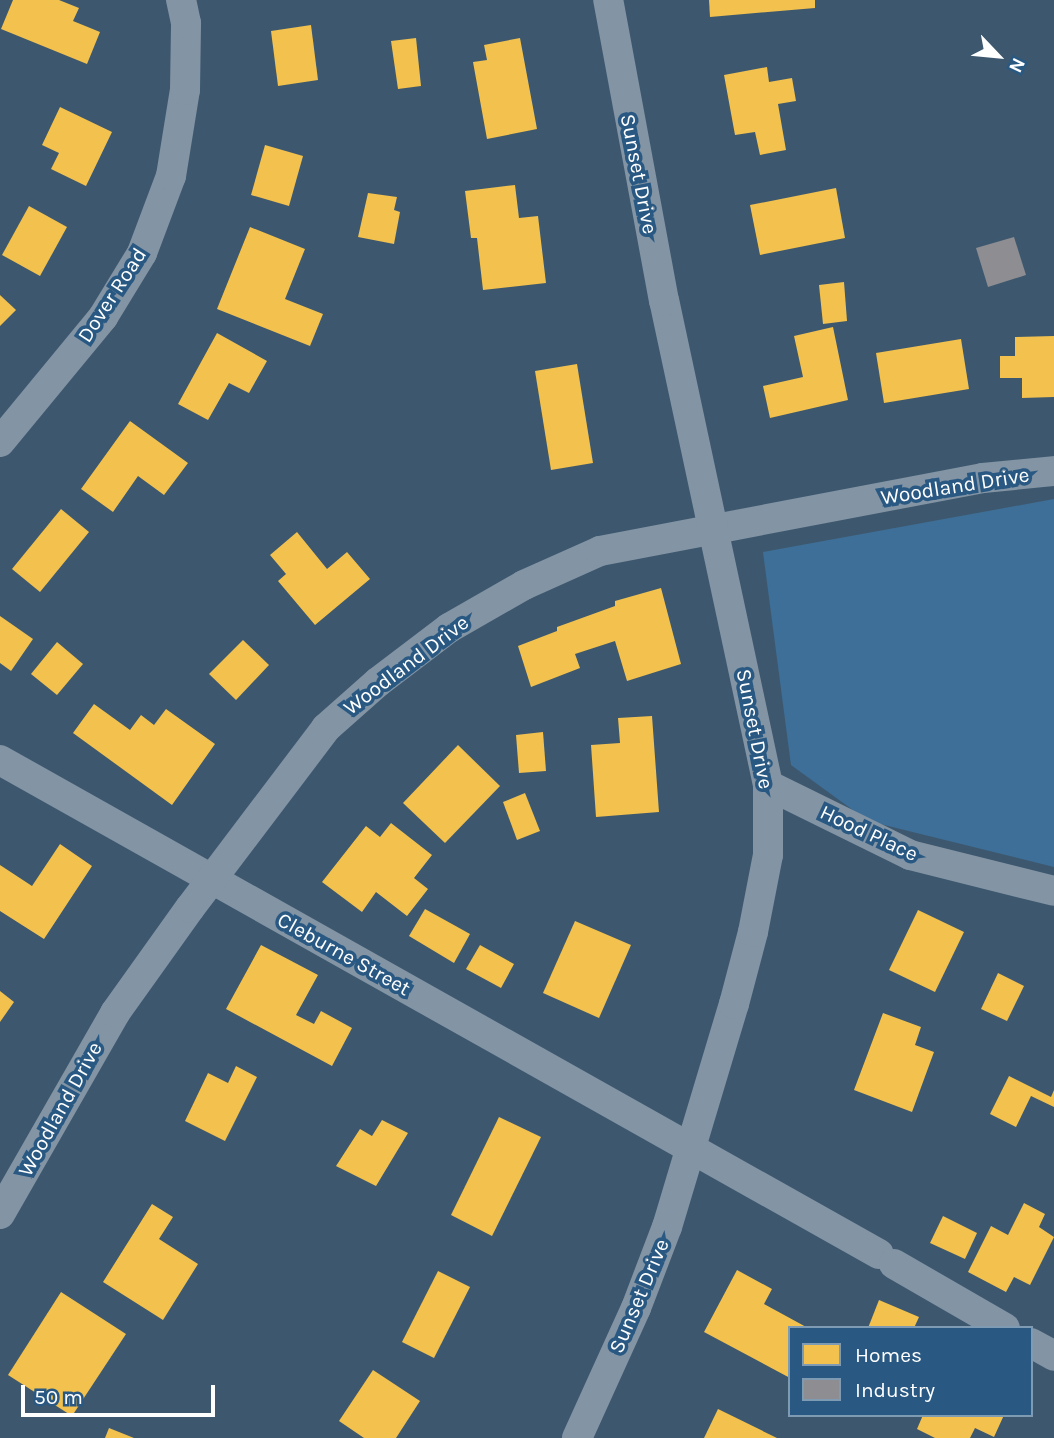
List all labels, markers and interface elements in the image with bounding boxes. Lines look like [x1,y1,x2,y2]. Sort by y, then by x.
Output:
north arrow [963,21,1033,91]
text: N [1004,54,1030,76]
street label: Sunset Drive [615,112,663,236]
street label: Dover Road [72,243,152,347]
street label: Woodland Drive [879,462,1031,510]
street label: Woodland Drive [338,610,474,720]
street label: Sunset Drive [731,667,779,791]
street label: Hood Place [816,799,922,867]
street label: Cleburne Street [273,907,415,1001]
street label: Woodland Drive [13,1037,107,1181]
street label: Sunset Drive [604,1235,674,1357]
legend [788,1326,1033,1417]
text: Homes [855,1343,922,1367]
scale bar [24,1372,219,1416]
text: Industry [855,1378,935,1402]
text: 50 m [34,1385,83,1409]

